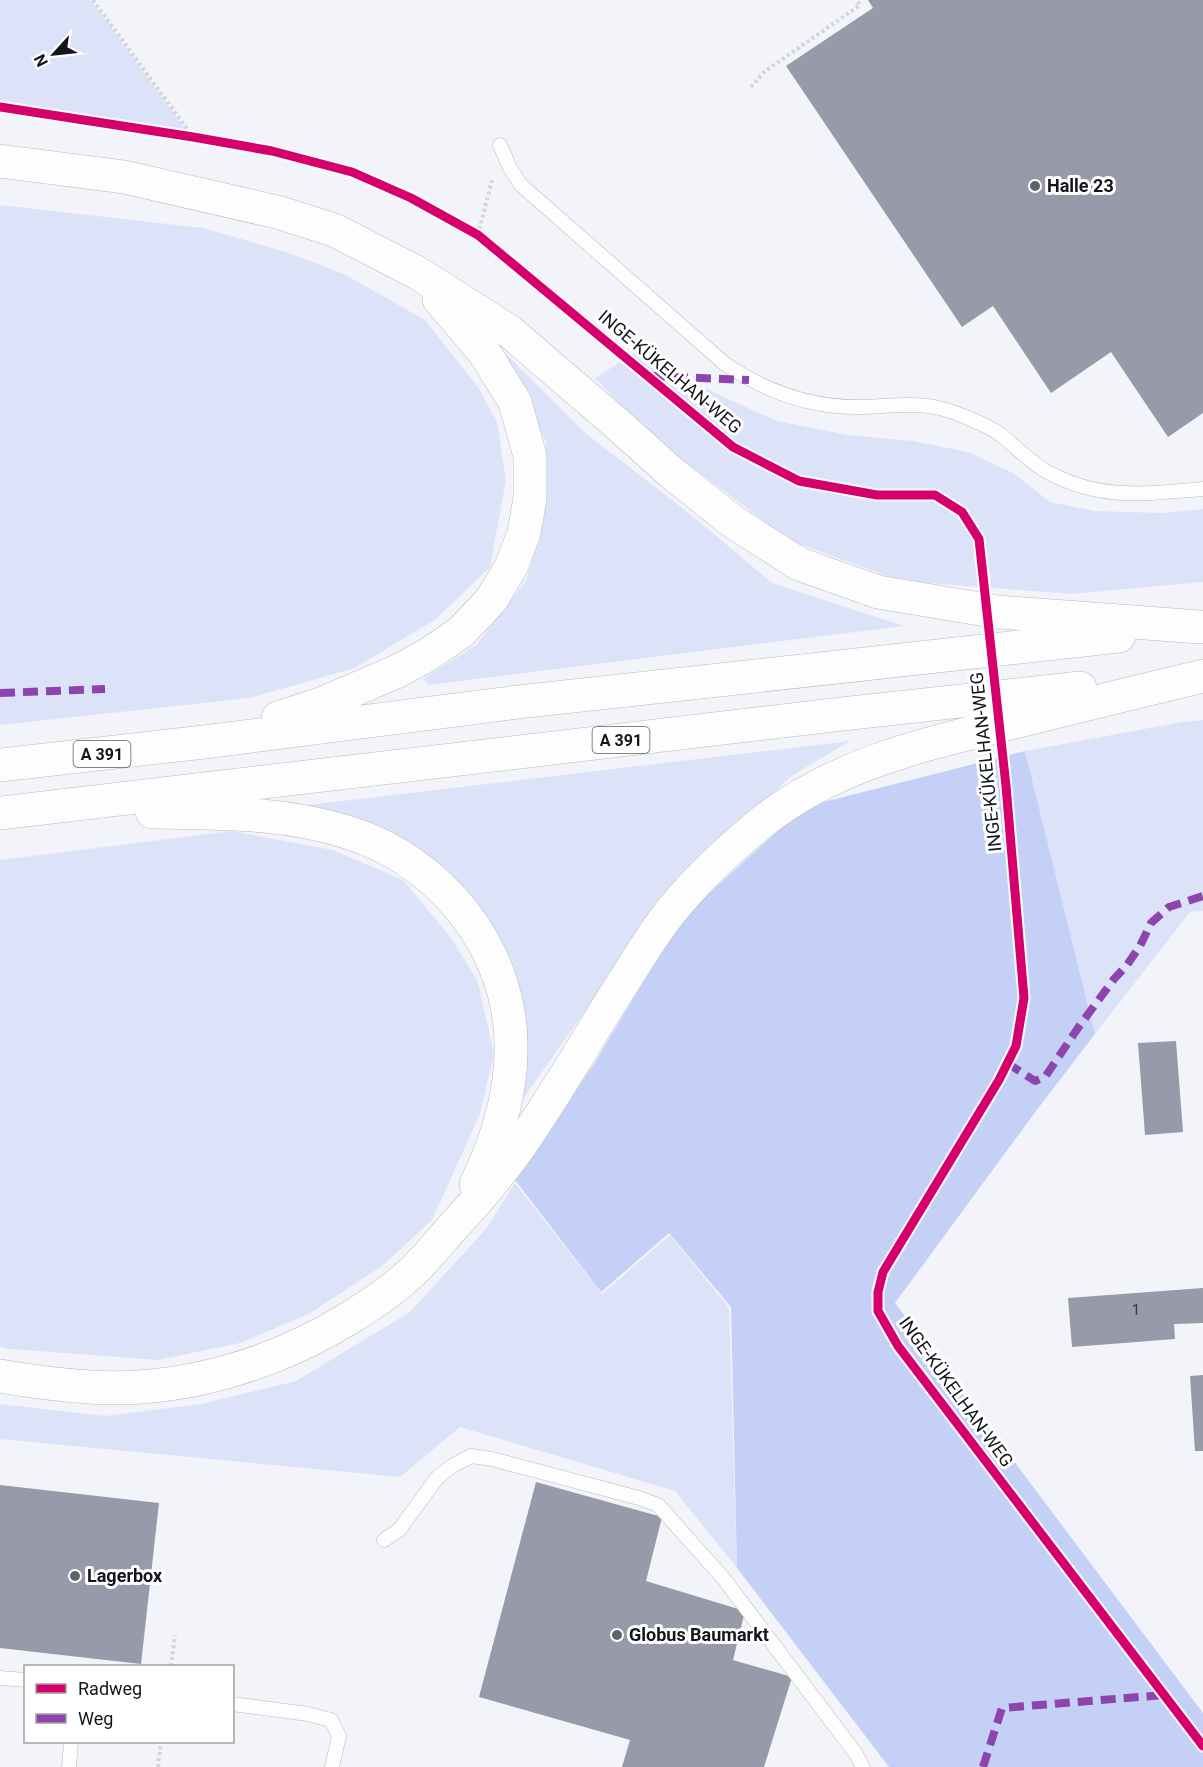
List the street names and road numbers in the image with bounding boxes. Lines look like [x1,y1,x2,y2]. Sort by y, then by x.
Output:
street label: INGE-KÜKELHAN-WEG [594,306,746,438]
street label: INGE-KÜKELHAN-WEG [966,671,1005,853]
road number: A 391 [592,727,650,753]
road number: A 391 [74,741,130,767]
street label: INGE-KÜKELHAN-WEG [895,1313,1018,1471]

